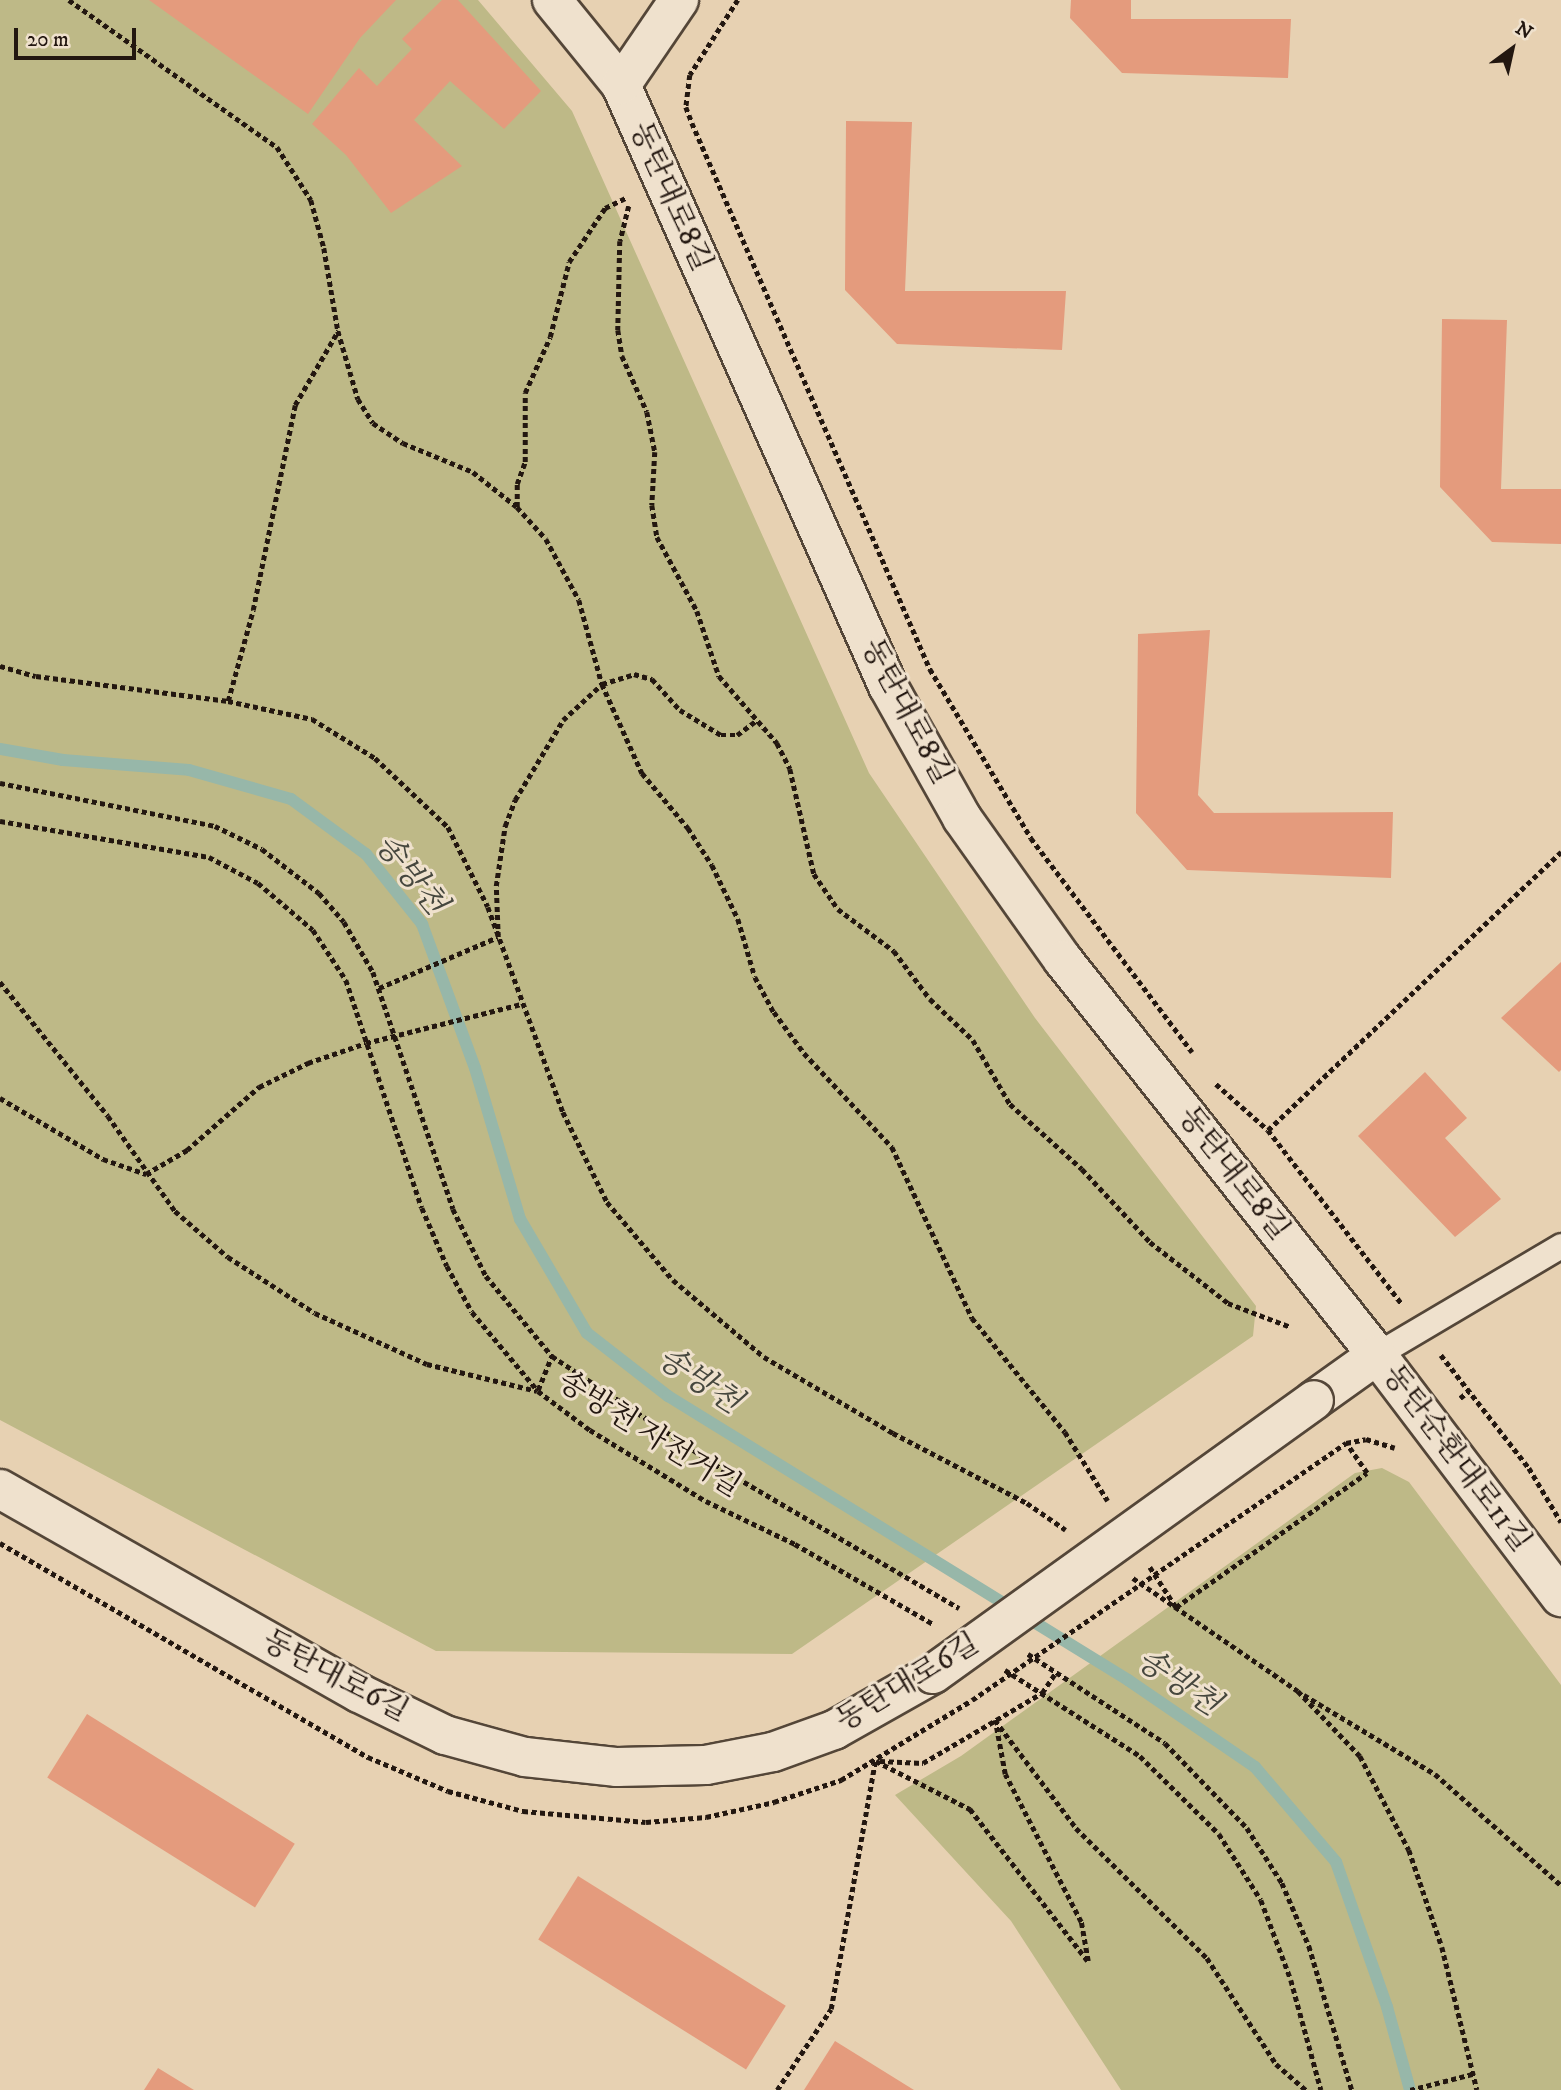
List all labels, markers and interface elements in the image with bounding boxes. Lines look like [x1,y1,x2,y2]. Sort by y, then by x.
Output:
scale bar [18,14,140,58]
north arrow [1477,14,1547,84]
text: N [1511,17,1537,45]
text: 20 m [27,27,69,53]
street label: 동탄대로8길 [621,117,719,277]
street label: 동탄대로8길 [853,633,959,791]
water label: 송방천 [366,827,454,923]
street label: 동탄대로8길 [1170,1100,1296,1248]
water label: 송방천 [650,1339,748,1423]
street label: 동탄순환대로11길 [1374,1358,1538,1560]
street label: 송방천 자전거길 [551,1364,747,1506]
street label: 동탄대로6길 [256,1623,414,1731]
street label: 동탄대로6길 [830,1626,986,1740]
water label: 송방천 [1129,1641,1227,1725]

